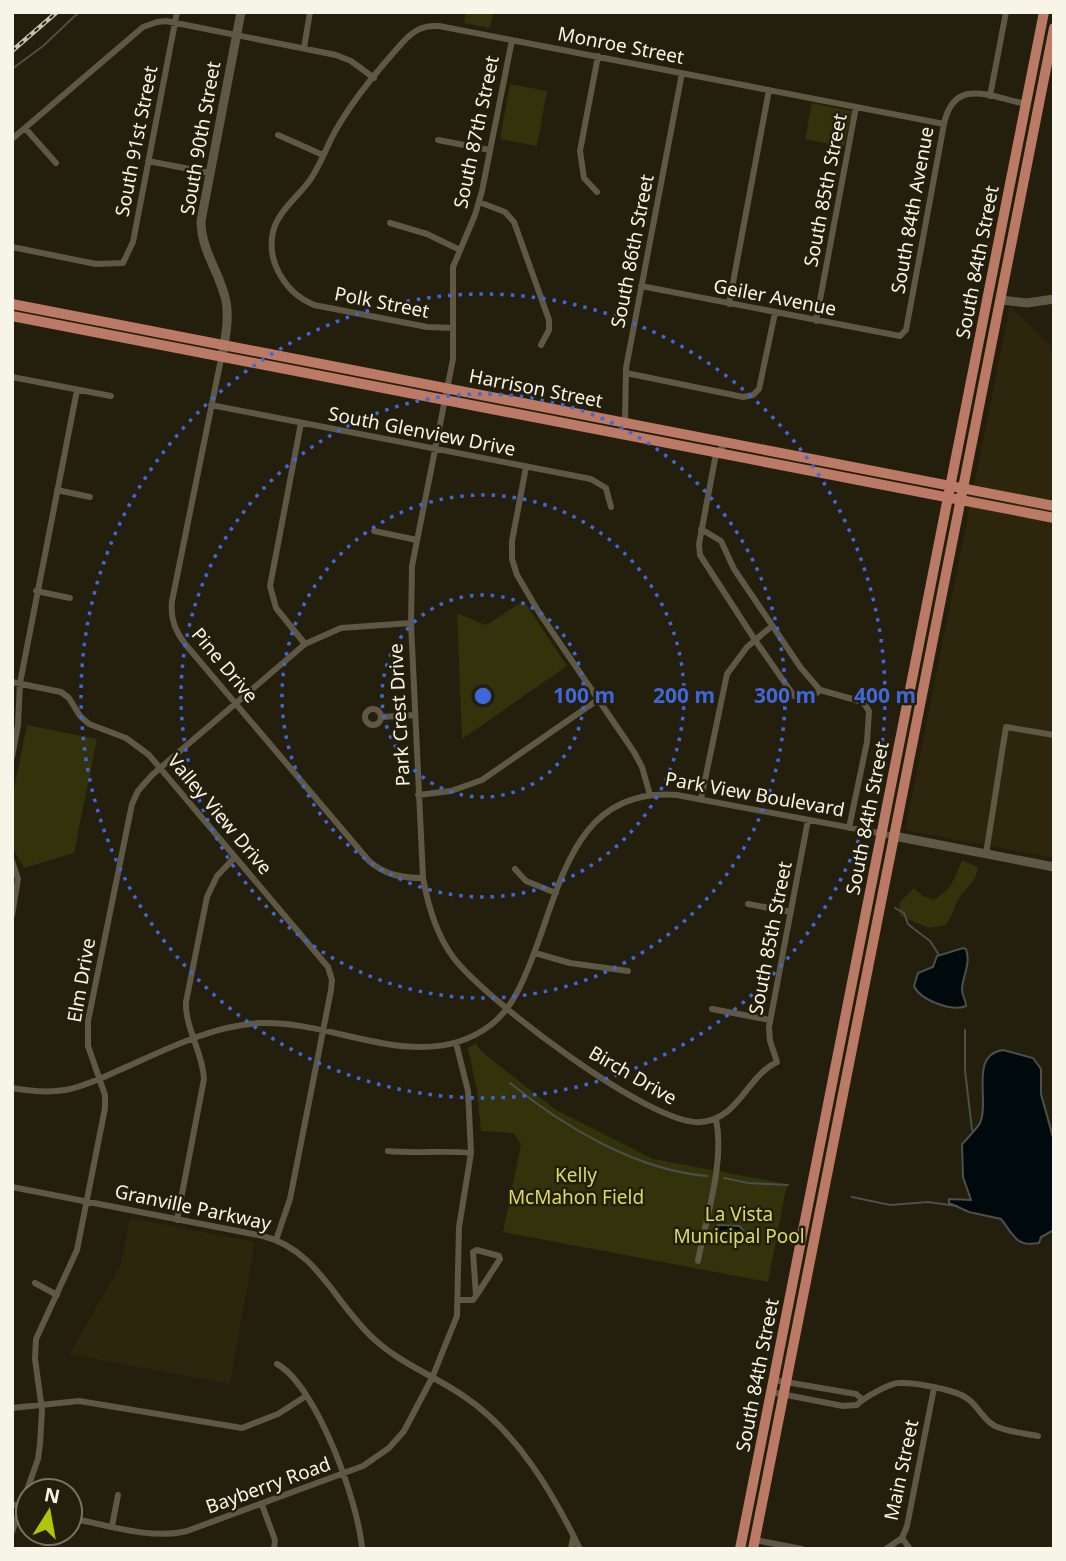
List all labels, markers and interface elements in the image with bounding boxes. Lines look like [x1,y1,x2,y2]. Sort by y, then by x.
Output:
street label: Monroe Street [556,20,687,70]
street label: South 87th Street [447,53,505,211]
street label: South 90th Street [174,59,226,217]
street label: South 91st Street [109,63,163,219]
street label: South 85th Street [797,111,853,269]
street label: South 84th Avenue [885,124,939,296]
street label: South 86th Street [604,172,660,330]
street label: South 84th Street [949,183,1005,341]
street label: Geiler Avenue [711,272,839,322]
street label: Polk Street [332,280,432,324]
street label: Harrison Street [467,362,605,414]
street label: South Glenview Drive [326,400,518,462]
street label: Pine Drive [186,622,264,708]
street label: Park Crest Drive [382,643,416,787]
text: 100 m [553,681,615,709]
text: 200 m [653,681,715,709]
text: 300 m [754,681,816,709]
text: 400 m [854,681,916,709]
centre of rings [471,684,495,708]
street label: South 84th Street [839,739,895,897]
street label: Valley View Drive [162,748,278,880]
street label: Park View Boulevard [663,765,847,823]
street label: South 85th Street [742,859,798,1017]
street label: Elm Drive [61,936,101,1024]
street label: Birch Drive [584,1039,682,1111]
park label: Kelly McMahon Field [508,1162,644,1210]
street label: Granville Parkway [112,1178,274,1236]
park label: La Vista Municipal Pool [673,1201,805,1249]
street label: South 84th Street [729,1296,785,1454]
street label: Main Street [878,1417,924,1523]
street label: Bayberry Road [202,1450,334,1520]
north arrow [14,1477,84,1547]
text: N [42,1481,62,1510]

